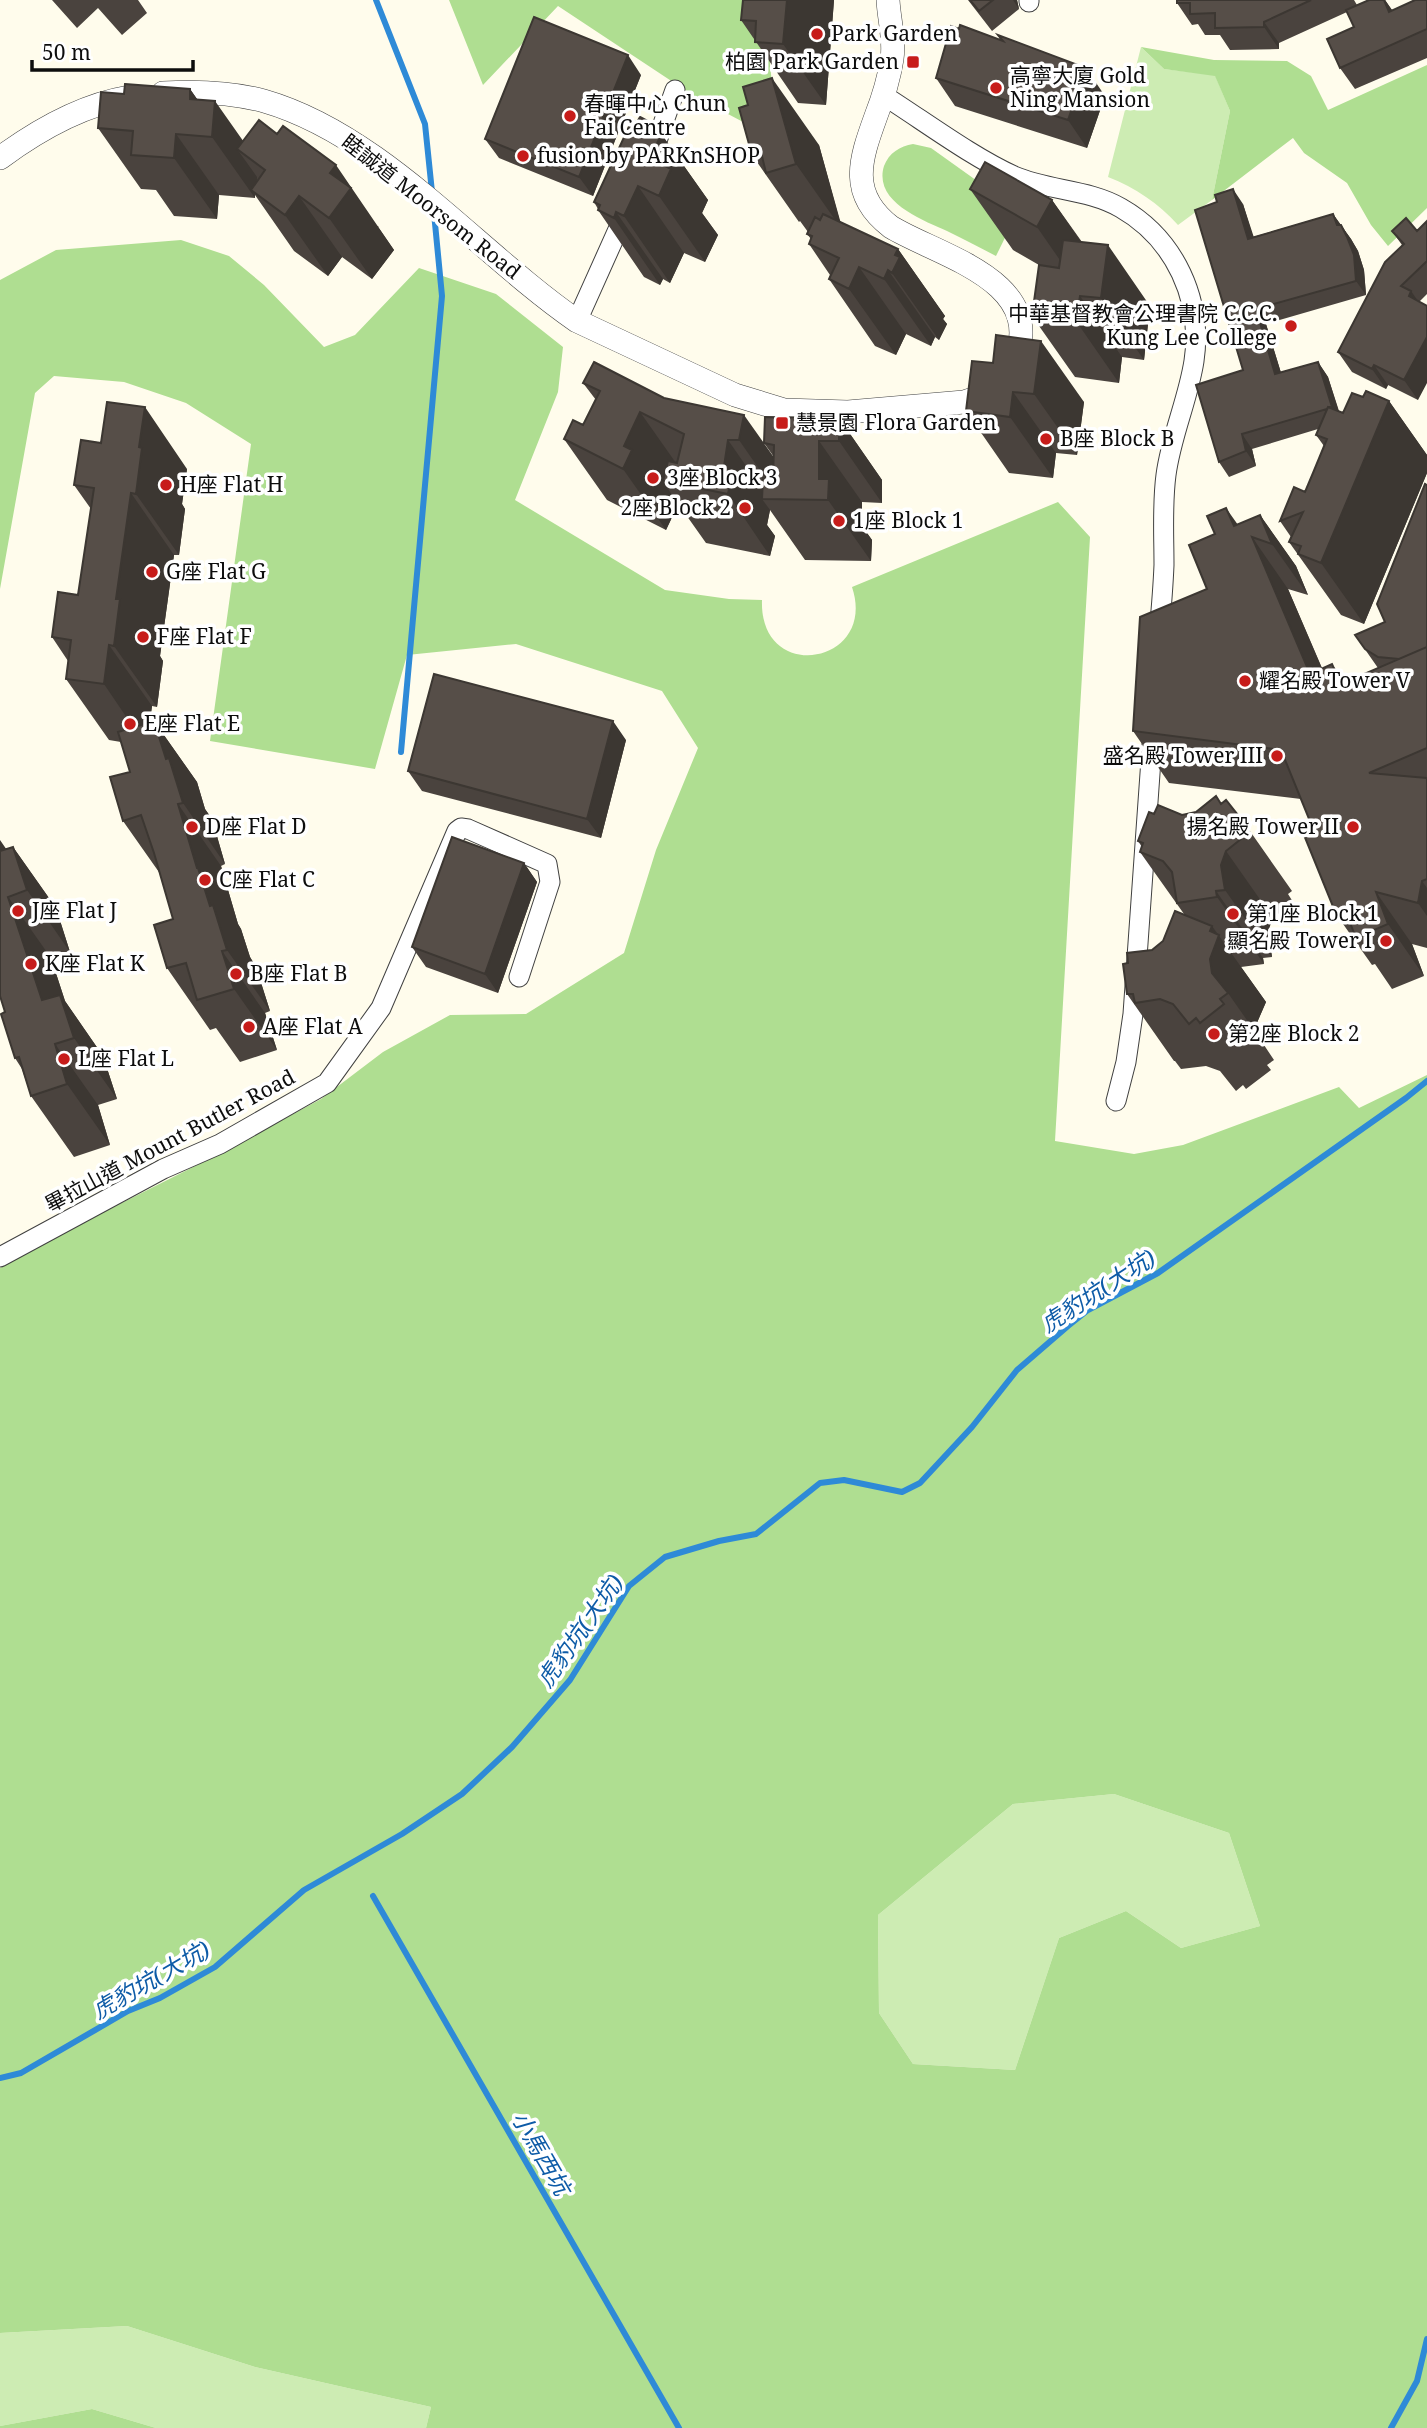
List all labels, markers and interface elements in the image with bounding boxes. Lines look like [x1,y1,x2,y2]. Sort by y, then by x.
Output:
place label: Park Garden [831,19,958,47]
marker: Park Garden [809,26,825,42]
scale bar [32,28,192,72]
text: 50 m [42,38,91,66]
place label: 柏園 Park Garden [725,47,899,75]
marker: 柏園 Park Garden [905,54,921,70]
place label: 高寧大廈 Gold Ning Mansion [1010,61,1150,113]
marker: 高寧大廈 Gold Ning Mansion [988,80,1004,96]
place label: 春暉中心 Chun Fai Centre [584,89,727,141]
marker: 春暉中心 Chun Fai Centre [562,108,578,124]
street label: 睦誠道 Moorsom Road [336,128,527,285]
place label: fusion by PARKnSHOP [537,141,760,169]
marker: fusion by PARKnSHOP [515,148,531,164]
place label: 中華基督教會公理書院 C.C.C. Kung Lee College [1008,299,1277,351]
marker: 中華基督教會公理書院 C.C.C. Kung Lee College [1283,318,1299,334]
place label: 慧景園 Flora Garden [796,408,997,436]
marker: 慧景園 Flora Garden [774,415,790,431]
place label: B座 Block B [1060,424,1174,452]
marker: B座 Block B [1038,431,1054,447]
place label: 3座 Block 3 [667,463,777,491]
place label: H座 Flat H [180,470,283,498]
marker: 3座 Block 3 [645,470,661,486]
marker: H座 Flat H [158,477,174,493]
place label: 2座 Block 2 [621,493,731,521]
marker: 2座 Block 2 [737,500,753,516]
place label: 1座 Block 1 [853,506,963,534]
marker: 1座 Block 1 [831,513,847,529]
place label: G座 Flat G [166,557,266,585]
marker: G座 Flat G [144,564,160,580]
place label: F座 Flat F [157,622,252,650]
marker: F座 Flat F [135,629,151,645]
place label: 耀名殿 Tower V [1259,666,1411,694]
marker: 耀名殿 Tower V [1237,673,1253,689]
place label: E座 Flat E [144,709,240,737]
marker: E座 Flat E [122,716,138,732]
place label: 盛名殿 Tower III [1103,741,1263,769]
marker: 盛名殿 Tower III [1269,748,1285,764]
place label: D座 Flat D [206,812,307,840]
place label: 揚名殿 Tower II [1186,812,1339,840]
marker: D座 Flat D [184,819,200,835]
marker: 揚名殿 Tower II [1345,819,1361,835]
place label: C座 Flat C [219,865,315,893]
marker: C座 Flat C [197,872,213,888]
place label: J座 Flat J [31,896,117,924]
place label: 第1座 Block 1 [1247,899,1378,927]
marker: J座 Flat J [10,903,26,919]
marker: 第1座 Block 1 [1225,906,1241,922]
place label: 顯名殿 Tower I [1227,926,1372,954]
marker: 顯名殿 Tower I [1378,933,1394,949]
place label: K座 Flat K [45,949,145,977]
marker: K座 Flat K [23,956,39,972]
place label: B座 Flat B [250,959,348,987]
marker: B座 Flat B [228,966,244,982]
place label: A座 Flat A [263,1012,363,1040]
marker: A座 Flat A [241,1019,257,1035]
place label: 第2座 Block 2 [1228,1019,1359,1047]
marker: 第2座 Block 2 [1206,1026,1222,1042]
place label: L座 Flat L [78,1044,174,1072]
marker: L座 Flat L [56,1051,72,1067]
street label: 畢拉山道 Mount Butler Road [40,1062,299,1218]
water label: 虎豹坑(大坑) [1034,1241,1161,1339]
water label: 虎豹坑(大坑) [529,1568,630,1693]
water label: 虎豹坑(大坑) [86,1933,215,2026]
water label: 小馬西坑 [505,2105,580,2203]

